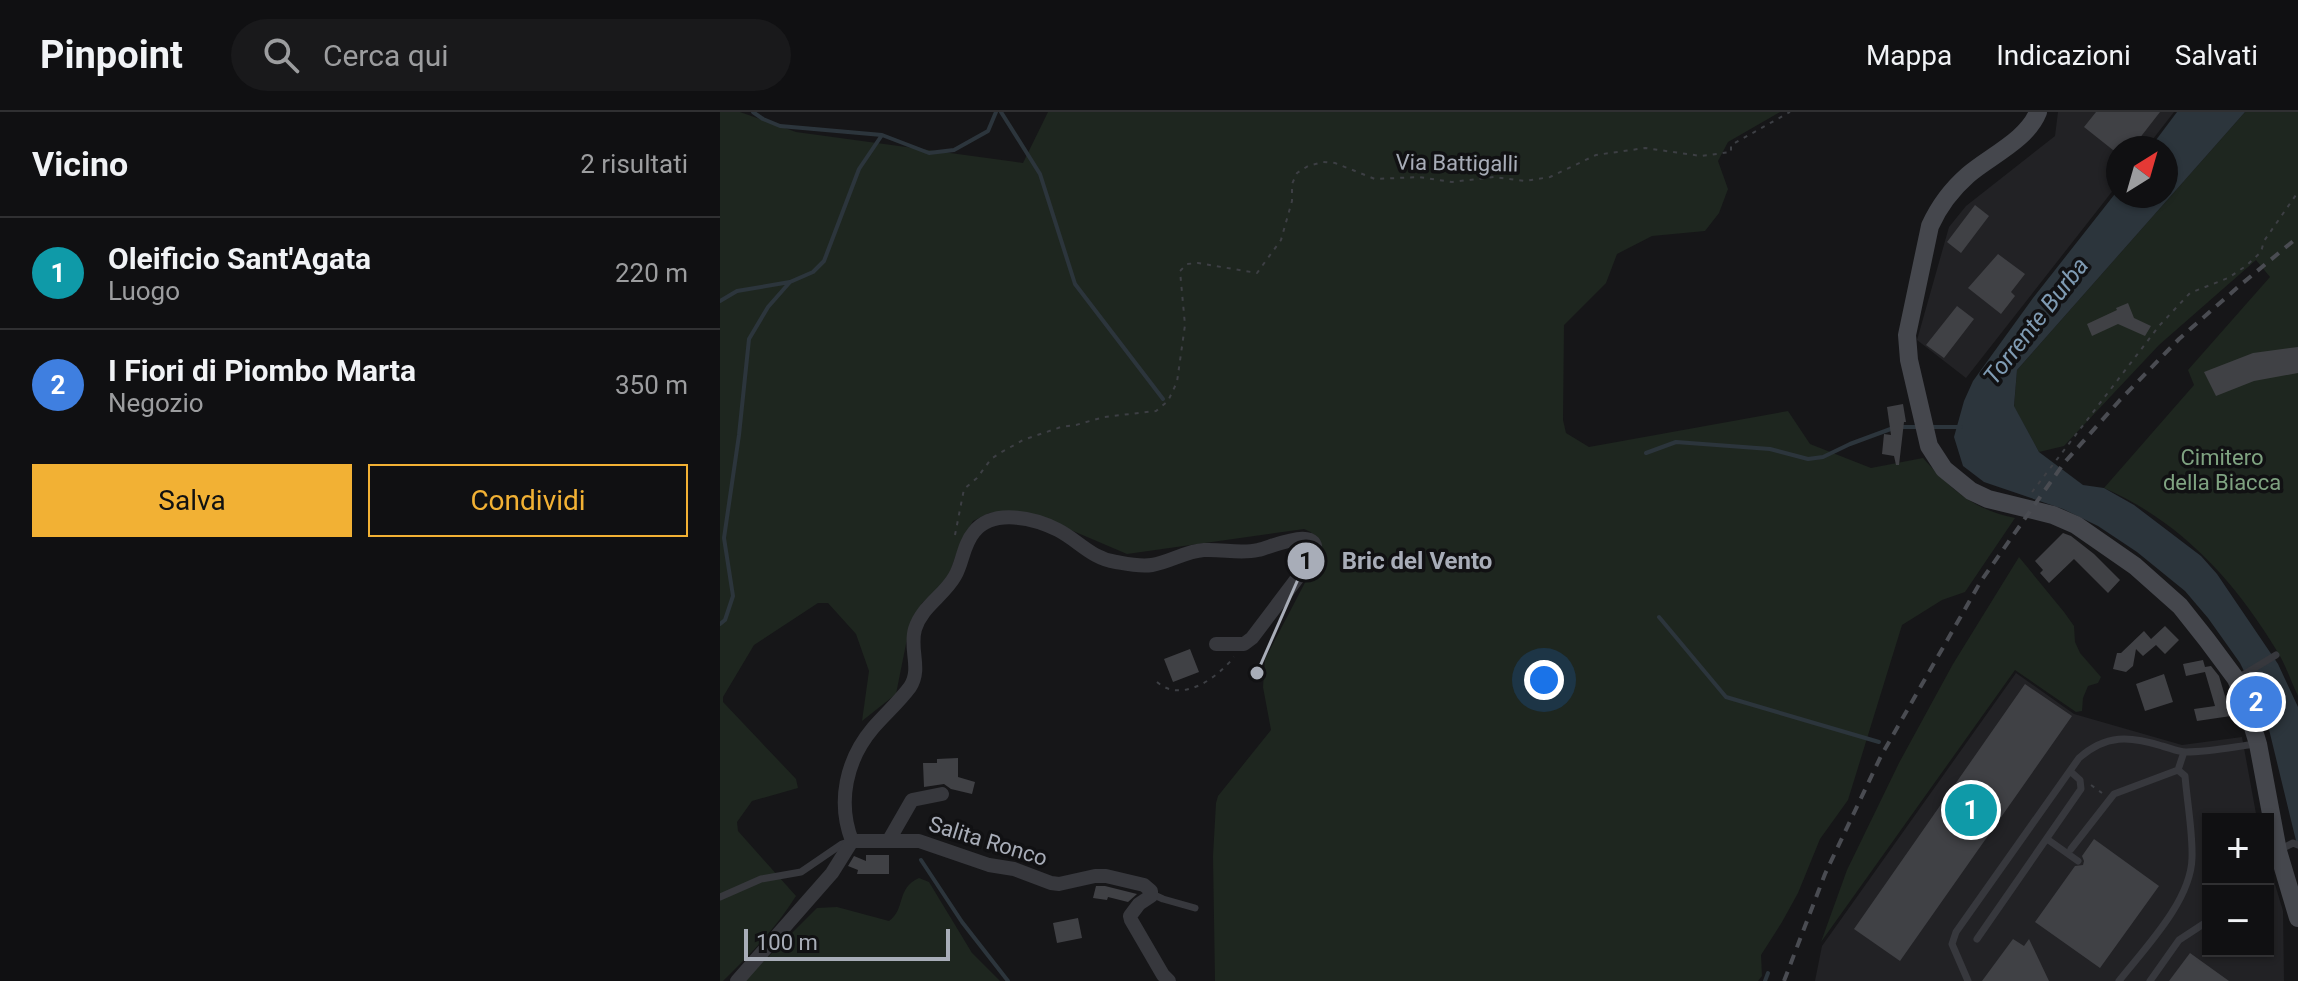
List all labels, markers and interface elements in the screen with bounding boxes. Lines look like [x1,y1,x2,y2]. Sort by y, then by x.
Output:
search box [231,19,791,91]
text: Pinpoint [40,33,183,77]
icon: search [259,33,303,77]
text: Cerca qui [323,38,449,73]
text: Mappa [1866,39,1952,72]
text: Indicazioni [1996,39,2131,72]
text: Salvati [2175,39,2258,72]
north arrow [2106,136,2178,208]
text: Vicino [32,144,128,184]
text: 2 risultati [580,149,688,179]
street label: Via Battigalli [1396,149,1518,177]
text: Oleificio Sant'Agata [108,241,371,276]
water label: Torrente Burba [1978,252,2094,390]
text: 1 [51,258,65,288]
text: 220 m [615,258,688,288]
text: Luogo [108,276,180,306]
text: I Fiori di Piombo Marta [108,353,416,388]
text: 2 [51,370,65,400]
text: 350 m [615,370,688,400]
text: Negozio [108,388,204,418]
park label: Cimitero della Biacca [2163,445,2281,495]
button: Salva [32,464,352,537]
button: Condividi [368,464,688,537]
callout: Bric del Vento [1286,537,1508,585]
text: 1 [1299,547,1313,575]
text: Bric del Vento [1342,547,1492,575]
your location [1524,660,1564,700]
pin: 2 [2230,672,2282,732]
pin: 1 [1945,780,1997,840]
street label: Salita Ronco [926,811,1050,871]
map controls [2202,813,2274,957]
button: + [2202,813,2274,885]
button: − [2202,885,2274,957]
scale bar [744,925,950,961]
text: 100 m [756,930,818,955]

